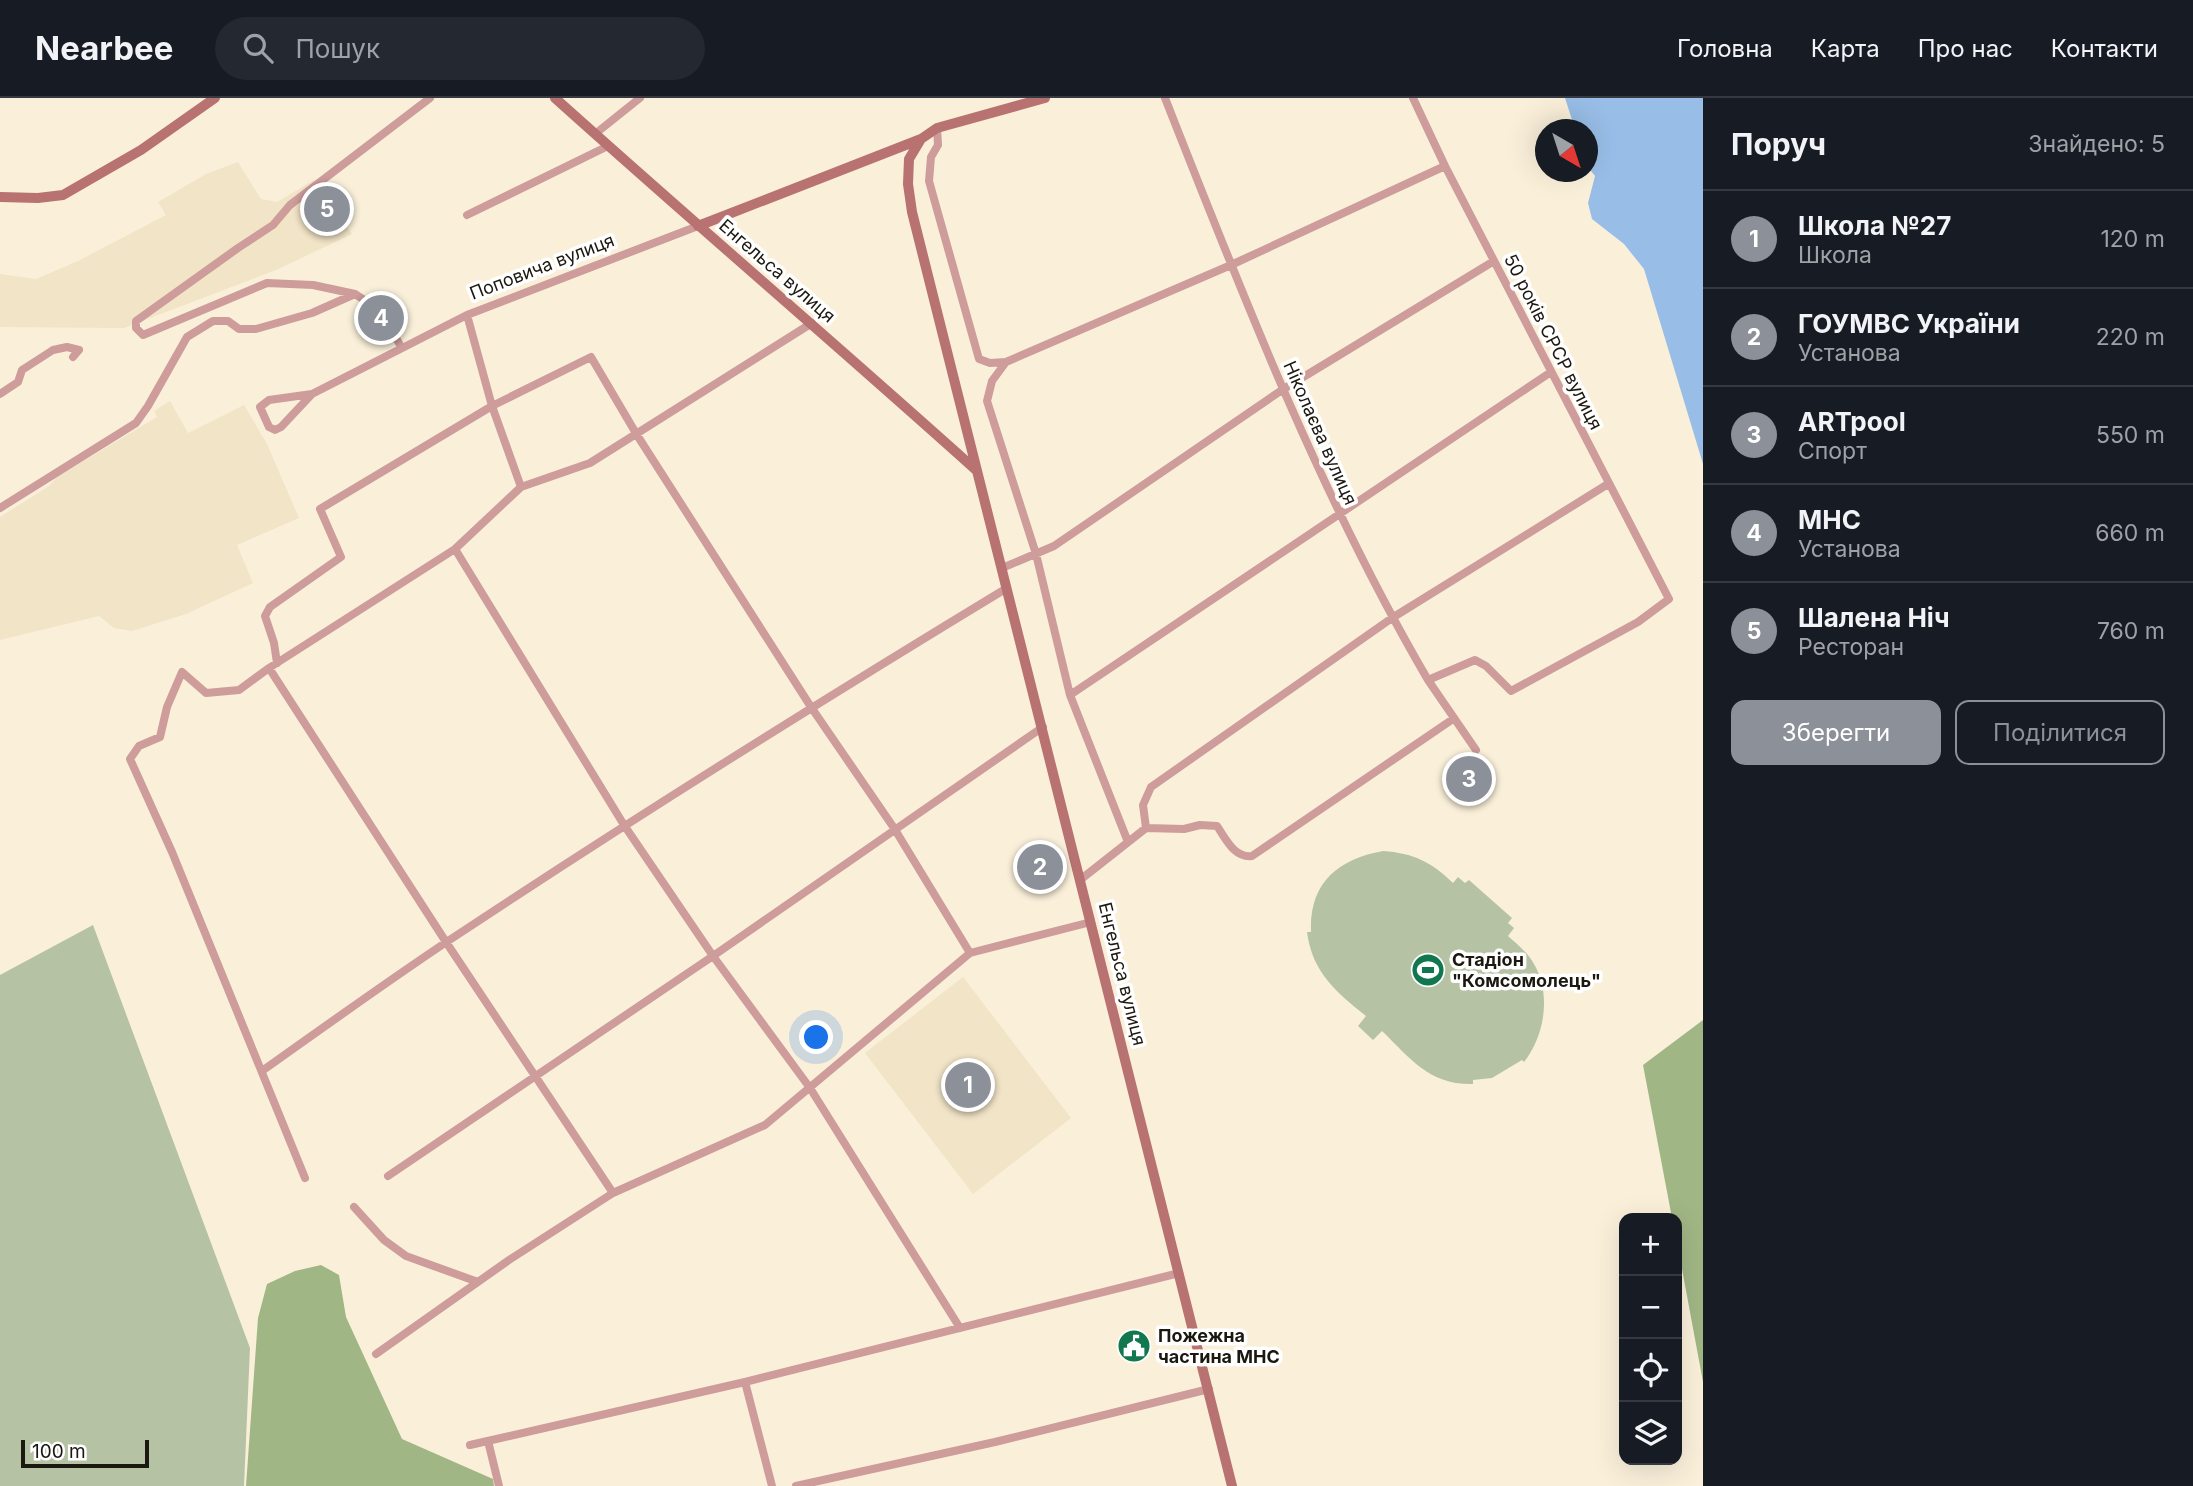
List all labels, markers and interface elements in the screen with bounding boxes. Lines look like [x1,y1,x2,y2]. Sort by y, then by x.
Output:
search box [215,17,705,80]
text: Nearbee [35,28,173,68]
icon: search [239,29,277,67]
text: Пошук [295,33,380,64]
text: Головна [1677,34,1773,63]
text: Карта [1811,34,1880,63]
text: Про нас [1918,34,2013,63]
text: Контакти [2051,34,2158,63]
north arrow [1535,119,1598,182]
text: Поруч [1731,126,1826,162]
text: Знайдено: 5 [2028,130,2165,158]
pin: 5 [304,183,350,235]
text: Школа №27 [1798,210,1951,241]
street label: Енгельса вулиця [715,215,840,327]
text: 1 [1749,225,1759,253]
text: 120 m [2100,225,2165,253]
street label: Поповича вулиця [467,229,617,304]
text: Школа [1798,241,1872,269]
street label: 50 років СРСР вулиця [1500,251,1607,433]
pin: 4 [358,292,404,344]
text: ГОУМВС України [1798,308,2020,339]
text: 2 [1747,323,1761,351]
text: 220 m [2096,323,2165,351]
text: Установа [1798,339,1901,367]
street label: Ніколаєва вулиця [1279,358,1362,508]
text: ARTpool [1798,406,1906,437]
text: 3 [1747,421,1761,449]
text: 550 m [2096,421,2165,449]
text: Спорт [1798,437,1867,465]
text: МНС [1798,504,1861,535]
text: 4 [1746,519,1762,547]
text: 660 m [2095,519,2165,547]
text: Установа [1798,535,1901,563]
text: Шалена Нiч [1798,602,1950,633]
text: 5 [1747,617,1761,645]
text: 760 m [2097,617,2165,645]
text: Ресторан [1798,633,1904,661]
button: Зберегти [1731,700,1941,765]
button: Поділитися [1955,700,2165,765]
pin: 3 [1446,753,1492,805]
pin: 2 [1017,841,1063,893]
street label: Енгельса вулиця [1095,900,1150,1048]
place label: Стадіон "Комсомолець" [1452,949,1601,991]
sports icon: Стадіон "Комсомолець" [1409,951,1447,989]
your location [799,1020,833,1054]
pin: 1 [945,1059,991,1111]
map controls [1619,1213,1682,1465]
button: + [1619,1213,1682,1276]
button: − [1619,1276,1682,1339]
place label: Пожежна частина МНС [1158,1325,1280,1367]
public building icon: Пожежна частина МНС [1115,1327,1153,1365]
button: locate [1619,1339,1682,1402]
button: layers [1619,1402,1682,1465]
scale bar [21,1437,149,1469]
text: 100 m [32,1440,86,1463]

